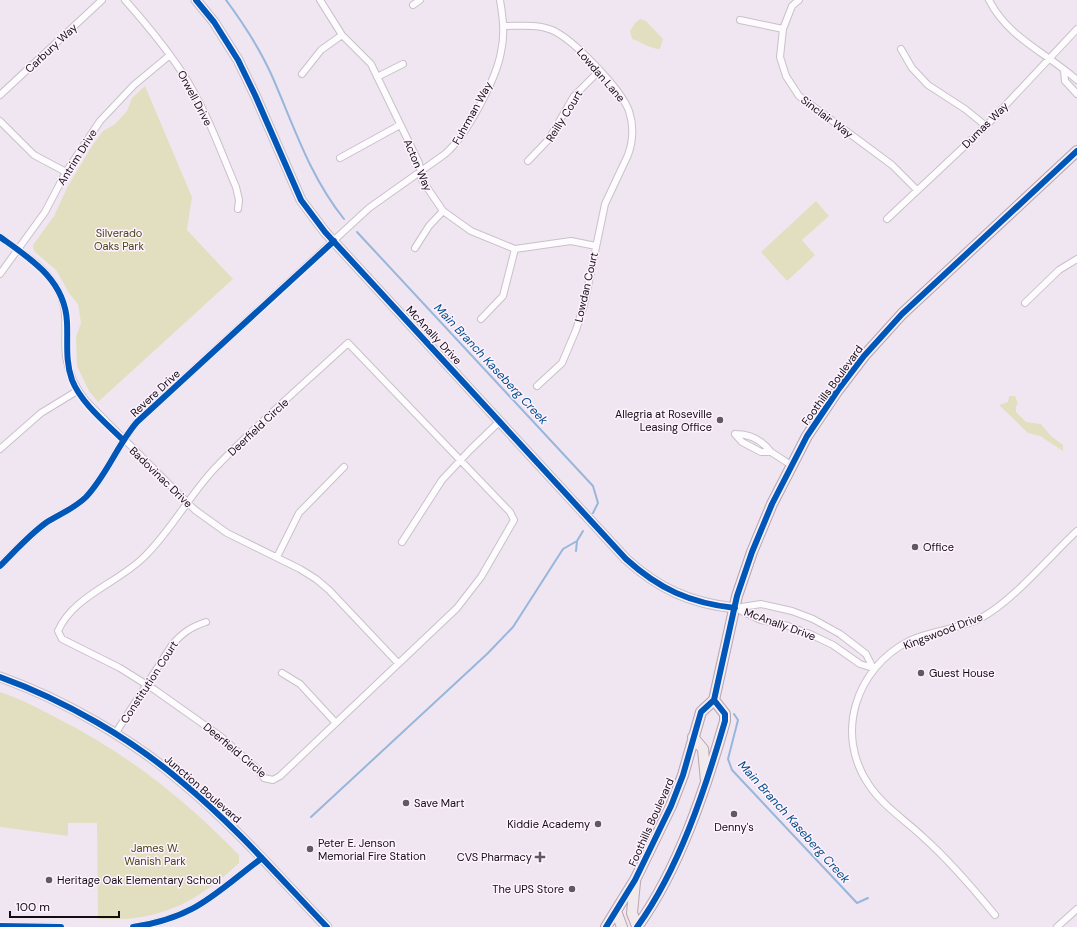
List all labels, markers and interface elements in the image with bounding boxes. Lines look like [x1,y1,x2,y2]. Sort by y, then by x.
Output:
street label: Carbury Way [22,20,80,76]
street label: Lowdan Lane [574,45,628,105]
street label: Orwell Drive [175,68,215,128]
street label: Fuhrman Way [449,79,495,147]
street label: Reilly Court [543,88,585,144]
street label: Sinclair Way [798,93,856,141]
street label: Dumas Way [959,99,1011,151]
street label: Antrim Drive [54,126,100,188]
street label: Acton Way [401,137,435,193]
park label: Silverado Oaks Park [94,226,144,253]
street label: Lowdan Court [571,251,601,323]
water label: Main Branch Kaseberg Creek [431,300,552,429]
street label: McAnally Drive [403,303,465,367]
street label: Foothills Boulevard [798,342,866,428]
street label: Revere Drive [127,366,183,420]
street label: Deerfield Circle [225,395,291,459]
place label: Allegria at Roseville Leasing Office [615,407,712,434]
marker: Allegria at Roseville Leasing Office [715,415,725,425]
street label: Badovinac Drive [127,444,195,510]
place label: Office [923,540,954,554]
marker: Office [910,542,920,552]
street label: McAnally Drive [742,605,818,643]
street label: Kingswood Drive [901,609,985,653]
street label: Constitution Court [117,638,181,726]
place label: Guest House [929,666,995,680]
marker: Guest House [916,668,926,678]
street label: Deerfield Circle [201,719,269,781]
street label: Junction Boulevard [162,752,244,826]
water label: Main Branch Kaseberg Creek [735,757,854,887]
street label: Foothills Boulevard [625,776,677,868]
place label: Save Mart [414,796,464,810]
marker: Save Mart [401,798,411,808]
marker: Denny's [729,809,739,819]
place label: Kiddie Academy [507,817,590,831]
marker: Kiddie Academy [593,819,603,829]
place label: Denny's [714,820,754,834]
place label: Peter E. Jenson Memorial Fire Station [318,836,426,863]
park label: James W. Wanish Park [124,841,186,868]
marker: Peter E. Jenson Memorial Fire Station [305,844,315,854]
place label: CVS Pharmacy [457,850,532,864]
marker: CVS Pharmacy [535,852,545,862]
place label: Heritage Oak Elementary School [57,873,221,887]
marker: Heritage Oak Elementary School [44,875,54,885]
place label: The UPS Store [492,882,564,896]
marker: The UPS Store [567,884,577,894]
scale bar [10,893,119,919]
text: 100 m [16,899,50,915]

